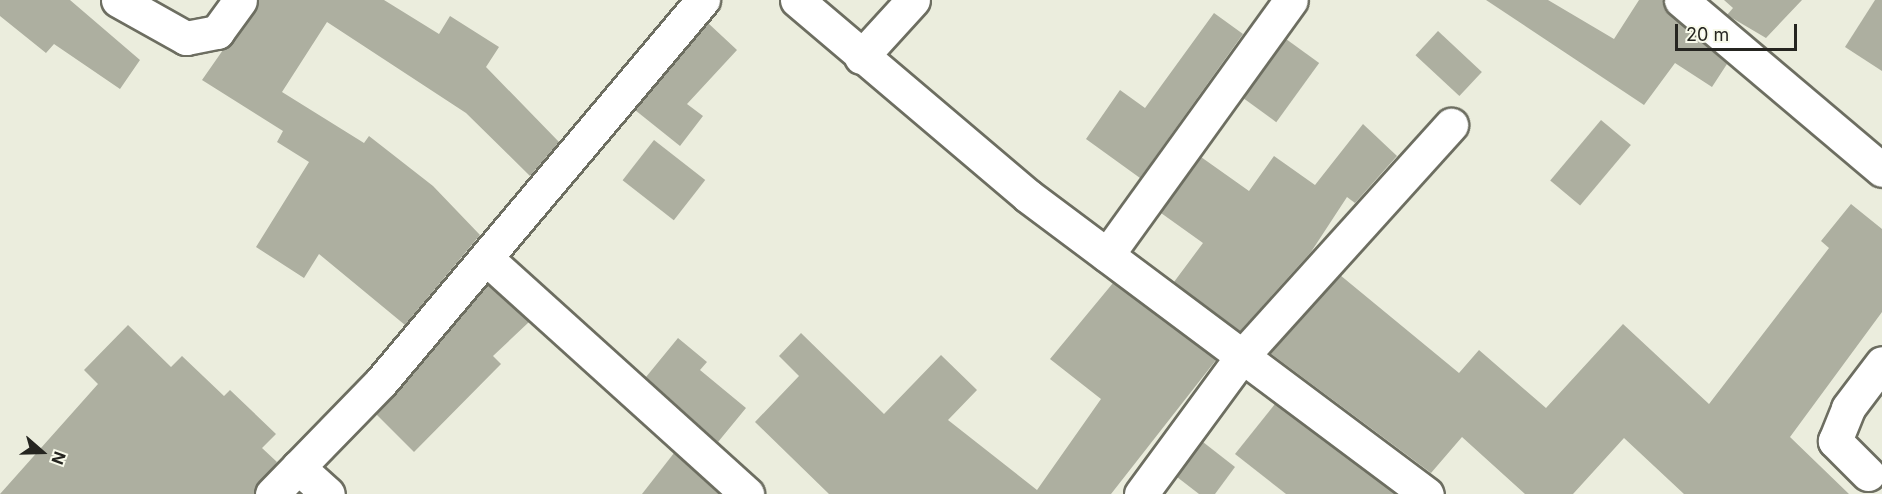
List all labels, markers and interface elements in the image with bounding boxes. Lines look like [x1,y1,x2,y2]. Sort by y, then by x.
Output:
scale bar [1678,12,1800,50]
text: 20 m [1686,24,1729,45]
north arrow [12,422,72,482]
text: N [47,449,70,467]

